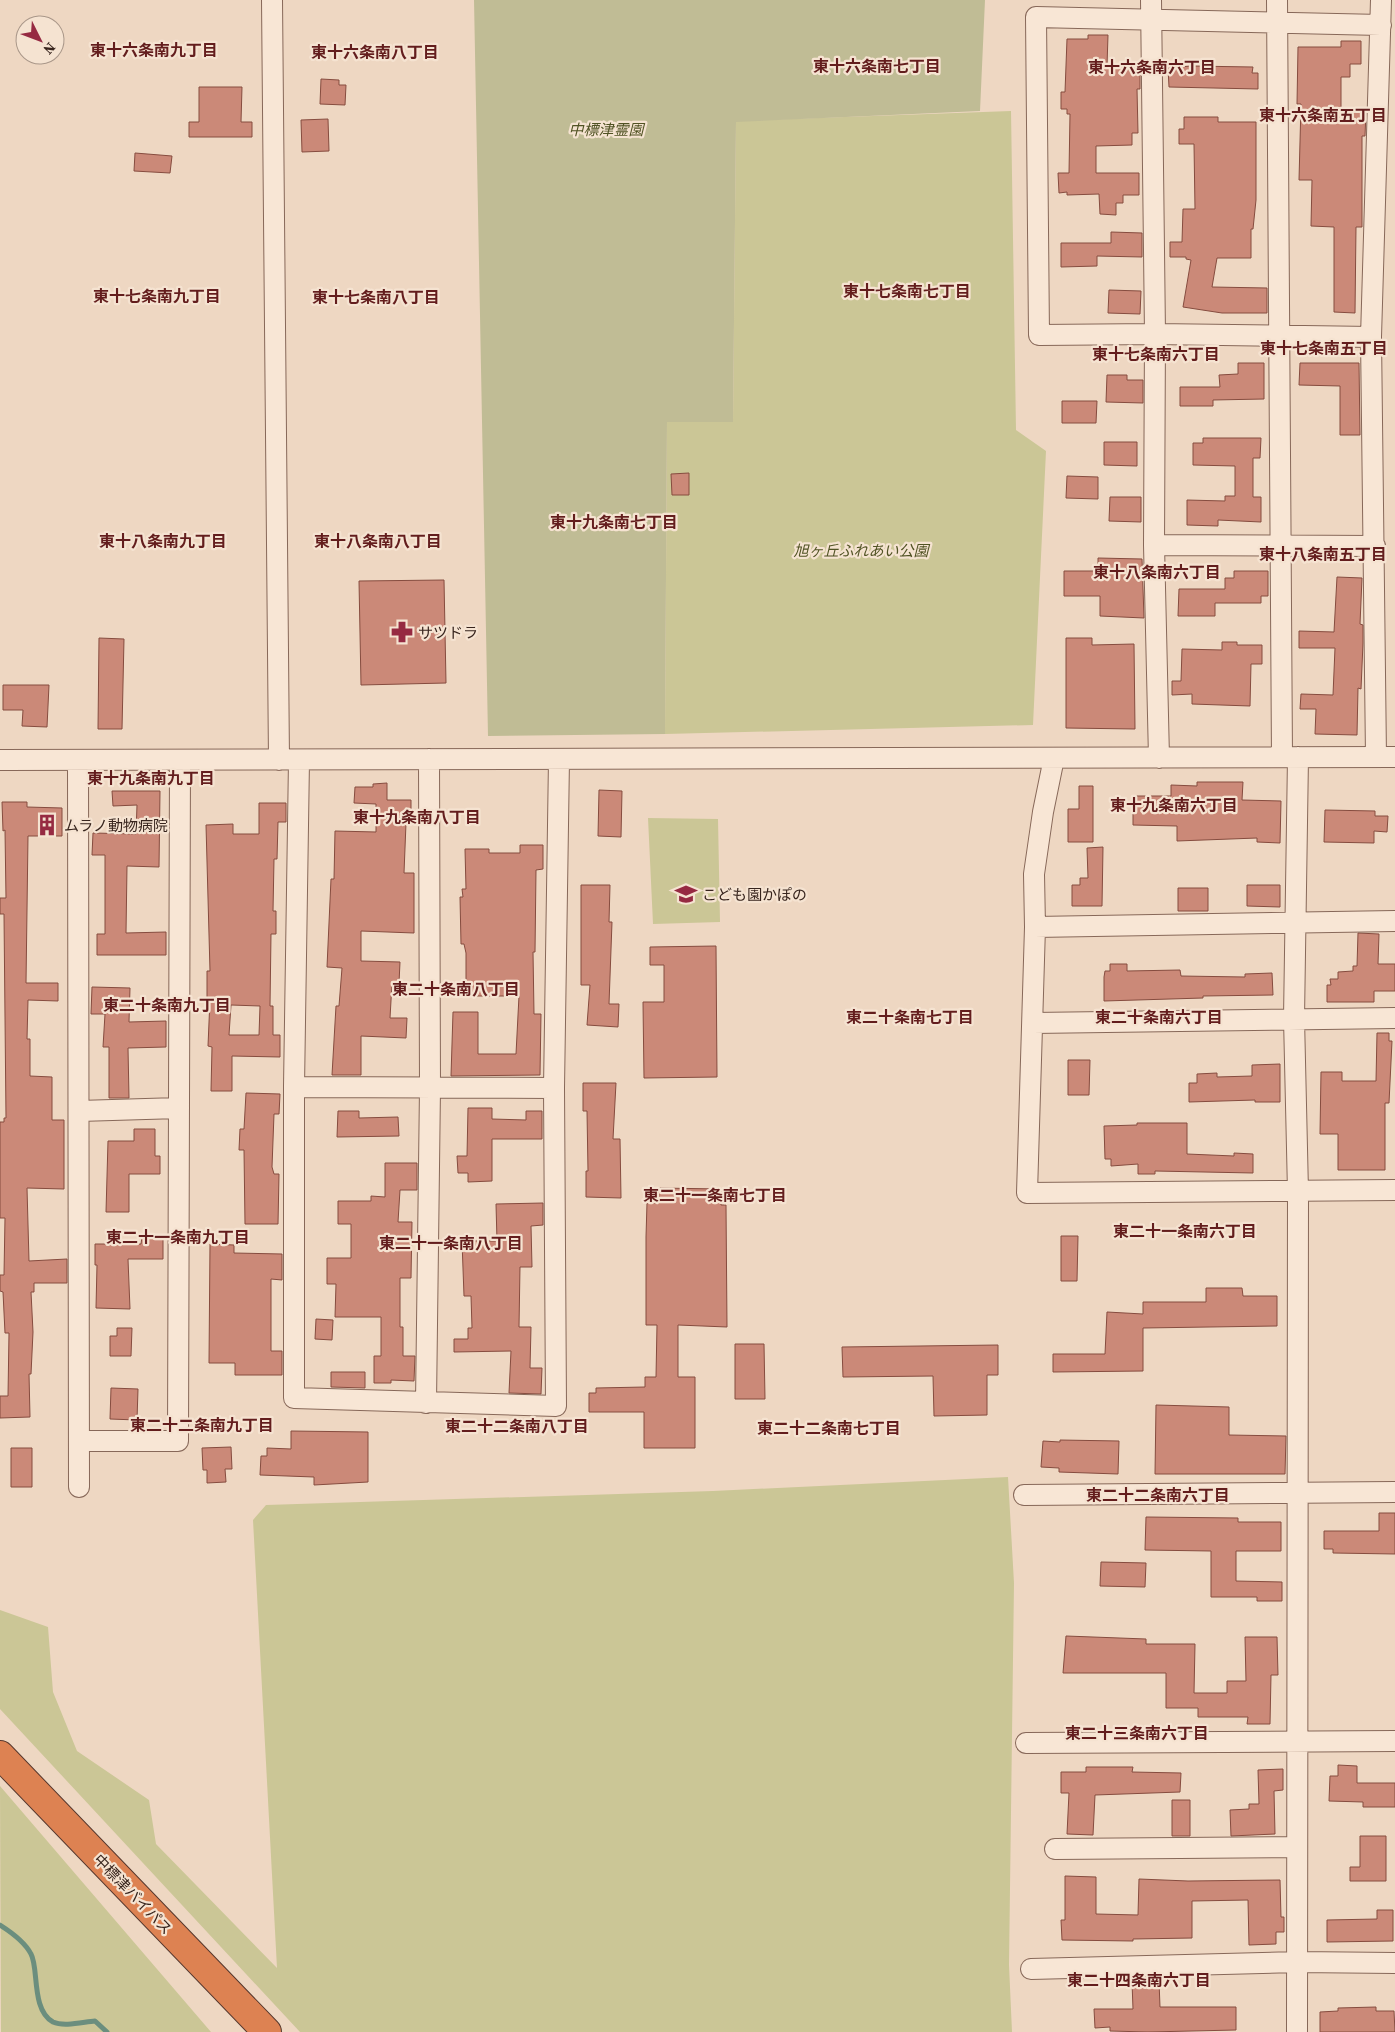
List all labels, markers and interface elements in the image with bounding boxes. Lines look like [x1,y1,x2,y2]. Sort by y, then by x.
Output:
north arrow [15,15,65,65]
text: N [39,38,61,59]
district label: 東十六条南九丁目 [90,39,218,61]
district label: 東十六条南八丁目 [311,41,439,63]
district label: 東十六条南七丁目 [813,55,941,77]
district label: 東十六条南六丁目 [1088,56,1216,78]
district label: 東十六条南五丁目 [1259,104,1387,126]
park label: 中標津霊園 [568,119,645,140]
district label: 東十七条南七丁目 [843,280,971,302]
district label: 東十七条南九丁目 [93,285,221,307]
district label: 東十七条南八丁目 [312,286,440,308]
district label: 東十七条南五丁目 [1260,337,1388,359]
district label: 東十七条南六丁目 [1092,343,1220,365]
district label: 東十九条南七丁目 [550,511,678,533]
district label: 東十八条南九丁目 [99,530,227,552]
district label: 東十八条南八丁目 [314,530,442,552]
park label: 旭ヶ丘ふれあい公園 [793,540,930,561]
district label: 東十八条南五丁目 [1259,543,1387,565]
district label: 東十八条南六丁目 [1093,561,1221,583]
pharmacy icon: サツドラ [389,619,415,645]
place label: サツドラ [418,622,478,643]
district label: 東十九条南九丁目 [87,767,215,789]
district label: 東十九条南六丁目 [1110,794,1238,816]
district label: 東十九条南八丁目 [353,806,481,828]
building icon: ムラノ動物病院 [34,812,60,838]
place label: ムラノ動物病院 [64,815,168,836]
school or university icon: こども園かぽの [673,881,699,907]
place label: こども園かぽの [702,884,807,905]
district label: 東二十条南八丁目 [392,978,520,1000]
district label: 東二十条南九丁目 [103,994,231,1016]
district label: 東二十条南七丁目 [846,1006,974,1028]
district label: 東二十条南六丁目 [1095,1006,1223,1028]
district label: 東二十一条南七丁目 [643,1184,787,1206]
district label: 東二十一条南六丁目 [1113,1220,1257,1242]
district label: 東二十一条南九丁目 [106,1226,250,1248]
district label: 東二十一条南八丁目 [379,1232,523,1254]
district label: 東二十二条南九丁目 [130,1414,274,1436]
district label: 東二十二条南八丁目 [445,1415,589,1437]
district label: 東二十二条南七丁目 [757,1417,901,1439]
district label: 東二十二条南六丁目 [1086,1484,1230,1506]
district label: 東二十三条南六丁目 [1065,1722,1209,1744]
street label: 中標津バイパス [89,1849,177,1939]
district label: 東二十四条南六丁目 [1067,1969,1211,1991]

